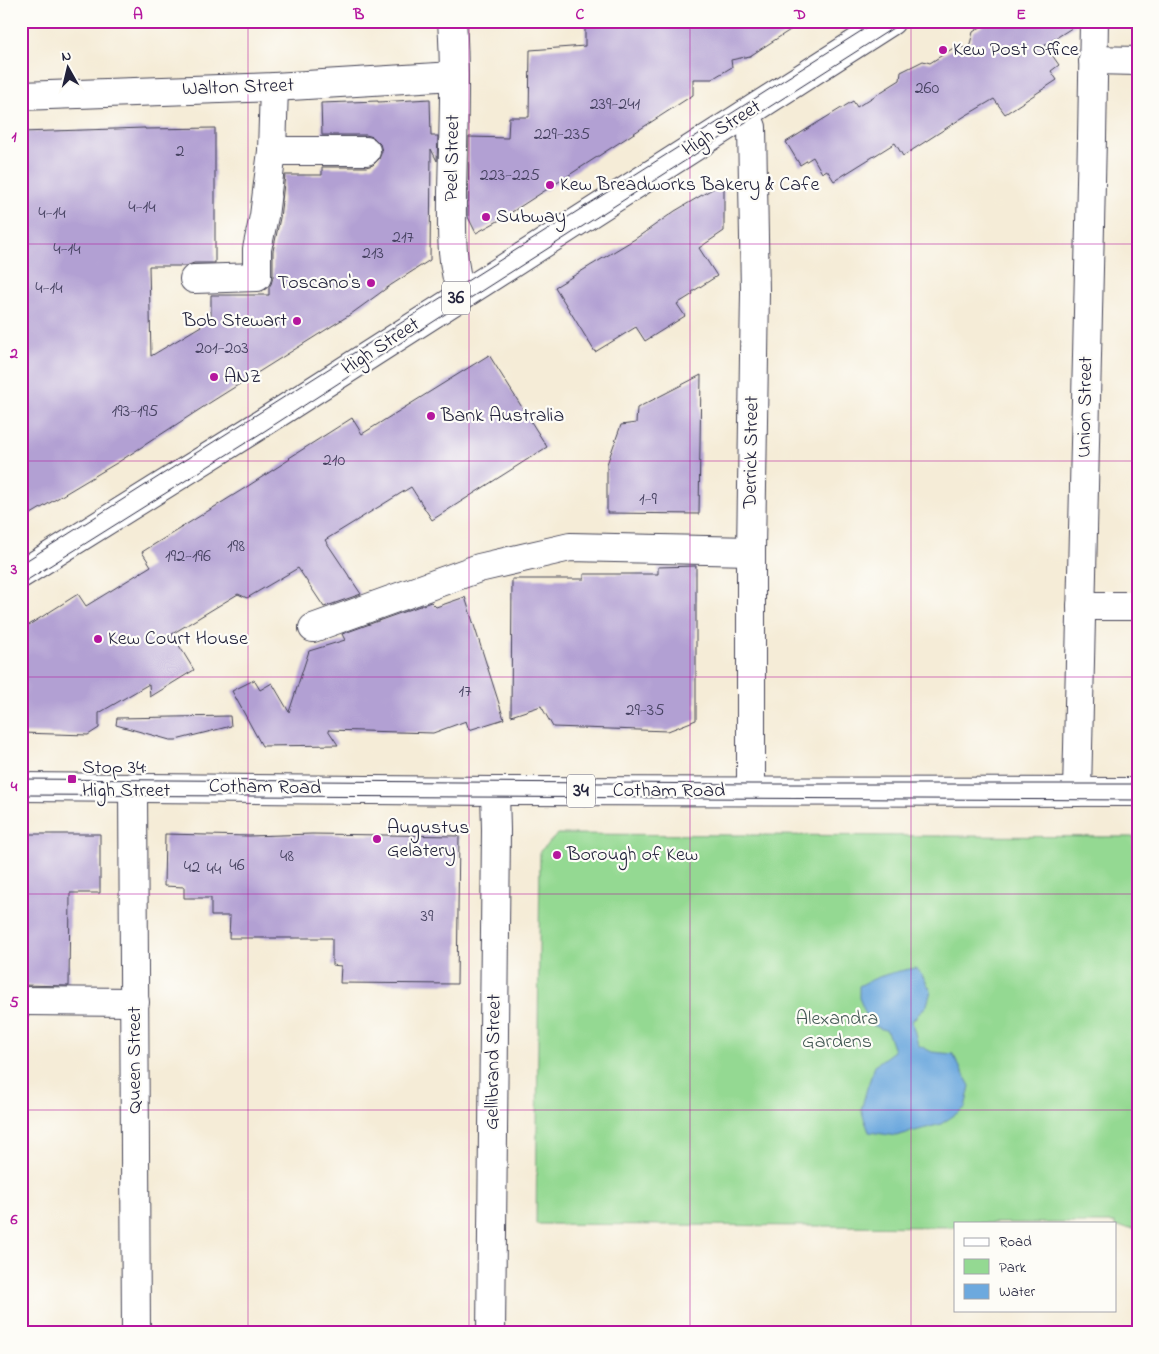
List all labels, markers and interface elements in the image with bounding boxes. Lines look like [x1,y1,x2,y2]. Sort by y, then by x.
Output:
text: A [133,3,143,27]
text: B [353,3,365,27]
text: C [576,3,585,27]
text: D [793,3,806,27]
text: E [1016,3,1026,27]
place label: Kew Post Office [953,36,1079,65]
north arrow [42,42,92,92]
marker: Kew Post Office [937,44,949,56]
text: N [60,46,73,68]
street label: Walton Street [182,72,295,104]
house number: 260 [915,76,940,102]
house number: 239-241 [590,92,641,118]
street label: High Street [677,93,768,166]
street label: Peel Street [438,114,468,202]
house number: 229-235 [534,122,590,148]
text: 1 [11,125,17,149]
house number: 2 [176,139,185,165]
house number: 223-225 [480,163,540,189]
place label: Kew Breadworks Bakery & Cafe [560,171,819,200]
marker: Kew Breadworks Bakery & Cafe [544,179,556,191]
house number: 4-14 [128,195,156,221]
house number: 4-14 [38,201,66,227]
place label: Subway [496,203,566,232]
marker: Subway [480,211,492,223]
house number: 217 [392,225,415,251]
house number: 4-14 [53,237,81,263]
house number: 213 [362,241,384,267]
place label: Toscano's [278,269,361,298]
house number: 4-14 [35,276,63,302]
marker: Toscano's [365,277,377,289]
road number: 36 [442,282,470,314]
place label: Bob Stewart [182,307,287,336]
street label: High Street [336,311,427,384]
marker: Bob Stewart [291,315,303,327]
house number: 201-203 [195,336,249,362]
text: 2 [9,342,18,366]
street label: Union Street [1071,356,1101,458]
place label: ANZ [224,363,261,392]
marker: ANZ [208,371,220,383]
street label: Derrick Street [737,395,767,510]
house number: 193-195 [112,399,158,425]
place label: Bank Australia [440,402,564,431]
marker: Bank Australia [425,410,437,422]
house number: 210 [323,448,345,474]
house number: 1-9 [639,487,658,513]
house number: 198 [227,534,245,560]
house number: 192-196 [165,544,211,570]
text: 3 [10,558,18,582]
place label: Kew Court House [108,625,248,654]
marker: Kew Court House [92,633,104,645]
house number: 17 [458,679,472,705]
house number: 29-35 [626,698,664,724]
place label: Stop 34: High Street [82,754,171,807]
marker: Stop 34: High Street [66,773,78,785]
street label: Cotham Road [209,773,321,803]
road number: 34 [567,774,595,808]
text: 4 [10,775,18,799]
street label: Cotham Road [613,777,725,806]
place label: Augustus Gelatery [387,814,470,866]
marker: Augustus Gelatery [371,833,383,845]
place label: Borough of Kew [566,841,698,871]
house number: 48 [280,844,294,870]
marker: Borough of Kew [551,849,563,861]
house number: 46 [229,853,245,879]
house number: 42 [184,855,200,881]
house number: 44 [207,857,222,883]
house number: 39 [421,904,434,930]
text: 5 [9,991,19,1015]
street label: Gellibrand Street [478,994,510,1130]
park label: Alexandra Gardens [796,1005,878,1057]
street label: Queen Street [121,1006,150,1114]
text: 6 [9,1208,18,1232]
legend [954,1222,1116,1312]
text: Road [999,1231,1032,1253]
text: Park [999,1257,1027,1279]
text: Water [999,1281,1035,1303]

